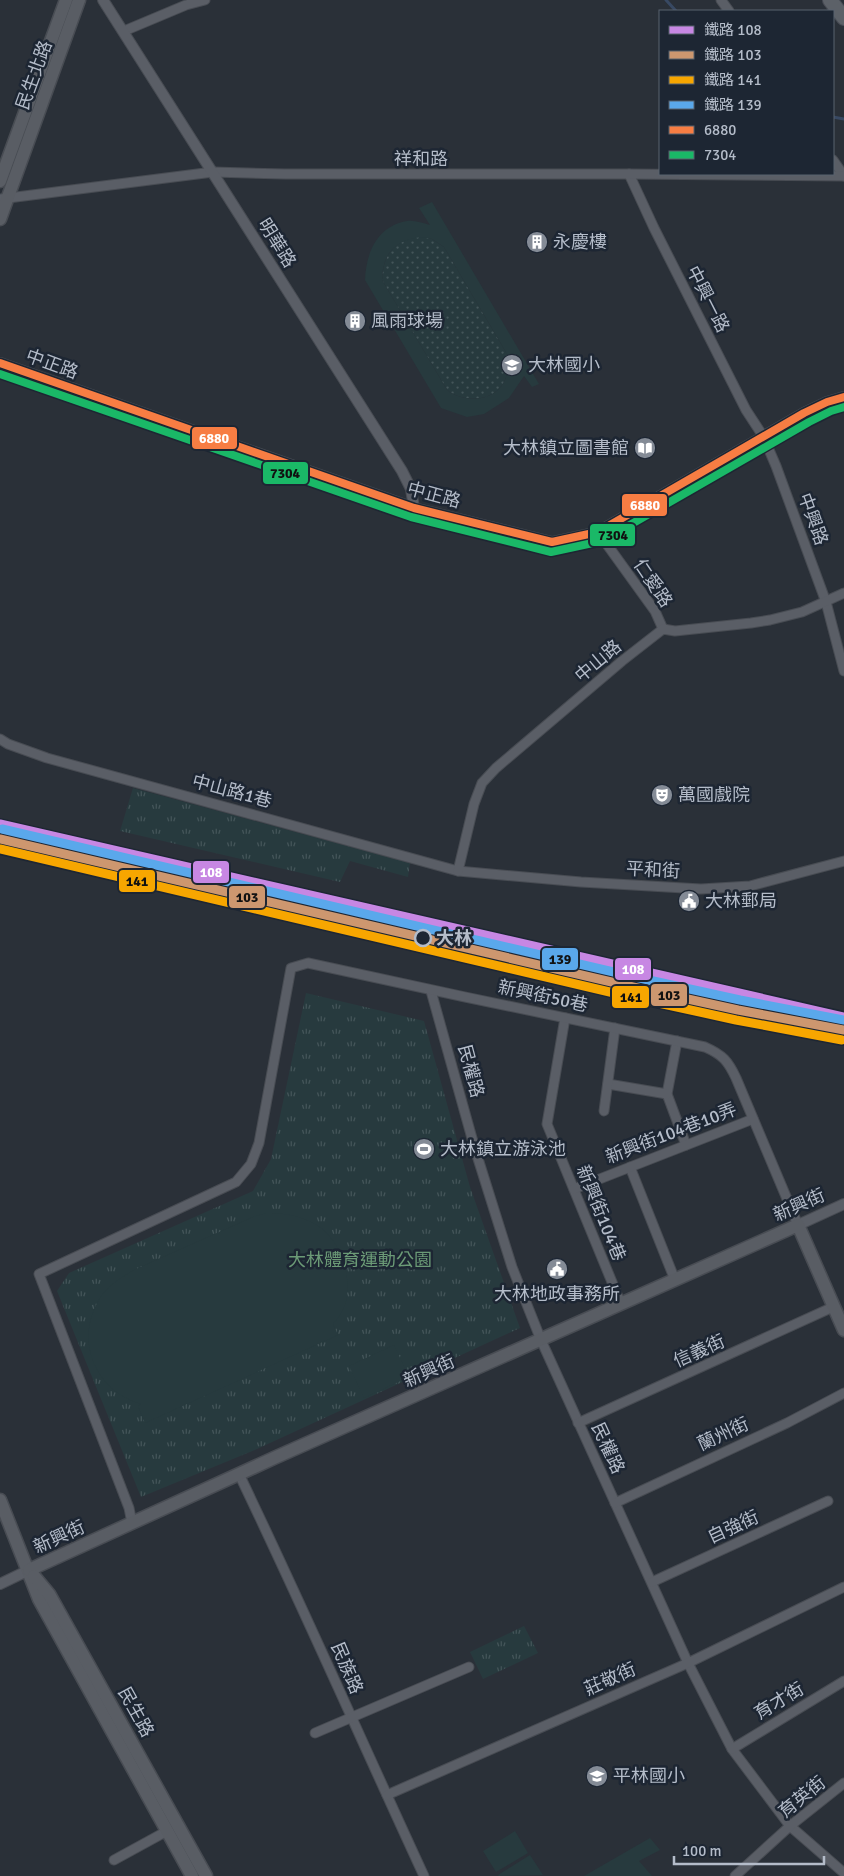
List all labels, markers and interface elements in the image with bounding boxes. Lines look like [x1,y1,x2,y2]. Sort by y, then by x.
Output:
legend [659,10,834,175]
text: 鐵路 108 [704,21,762,39]
street label: 民生北路 [11,37,57,113]
text: 鐵路 103 [704,46,762,64]
text: 鐵路 141 [704,71,762,89]
text: 鐵路 139 [704,96,762,114]
text: 6880 [704,121,736,139]
text: 7304 [704,146,736,164]
street label: 祥和路 [394,148,448,170]
street label: 明華路 [253,214,301,272]
building icon: 永慶樓 [525,230,549,254]
place label: 永慶樓 [553,231,607,253]
street label: 中興一路 [682,262,734,336]
building icon: 風雨球場 [343,309,367,333]
place label: 風雨球場 [371,310,443,332]
street label: 中正路 [23,344,81,384]
school or university icon: 大林國小 [500,353,524,377]
place label: 大林國小 [528,354,600,376]
line badge: 6880 [191,426,238,450]
text: 6880 [199,430,230,447]
library icon: 大林鎮立圖書館 [633,436,657,460]
place label: 大林鎮立圖書館 [503,437,629,459]
line badge: 7304 [262,461,309,485]
text: 7304 [270,465,301,482]
street label: 中正路 [405,477,463,513]
street label: 中興路 [793,490,833,548]
line badge: 6880 [621,493,668,517]
text: 6880 [630,497,661,514]
line badge: 7304 [589,523,636,547]
text: 7304 [598,527,629,544]
street label: 仁愛路 [629,554,677,612]
street label: 中山路 [570,635,626,687]
street label: 中山路1巷 [190,770,274,812]
theatre icon: 萬國戲院 [650,783,674,807]
place label: 萬國戲院 [678,784,750,806]
street label: 平和街 [625,858,681,882]
line badge: 108 [192,860,230,884]
text: 108 [200,864,223,881]
line badge: 141 [118,869,156,893]
text: 141 [126,873,149,890]
line badge: 103 [228,885,266,909]
text: 103 [236,889,258,906]
public building icon: 大林郵局 [677,889,701,913]
place label: 大林郵局 [705,890,777,912]
place label: 大林 [436,927,472,949]
marker: 大林 [414,929,432,947]
line badge: 139 [541,947,579,971]
text: 139 [549,951,572,968]
line badge: 108 [614,957,652,981]
text: 108 [622,961,645,978]
street label: 新興街50巷 [496,976,590,1016]
line badge: 103 [650,983,688,1007]
line badge: 141 [611,985,650,1009]
text: 103 [658,987,680,1004]
text: 141 [620,989,643,1006]
street label: 民權路 [453,1042,489,1100]
street label: 新興街104巷10弄 [602,1098,740,1168]
sports icon: 大林鎮立游泳池 [412,1137,436,1161]
place label: 大林鎮立游泳池 [440,1138,566,1160]
street label: 新興街104巷 [572,1162,630,1264]
street label: 新興街 [770,1184,828,1226]
park label: 大林體育運動公園 [288,1249,432,1271]
public building icon: 大林地政事務所 [545,1257,569,1281]
place label: 大林地政事務所 [494,1283,620,1305]
street label: 信義街 [670,1330,728,1372]
street label: 新興街 [400,1350,458,1392]
street label: 蘭州街 [694,1413,752,1455]
street label: 民權路 [587,1419,629,1477]
street label: 自強街 [704,1506,762,1548]
street label: 新興街 [30,1516,88,1558]
street label: 民族路 [326,1639,368,1697]
street label: 莊敬街 [581,1658,639,1700]
street label: 育才街 [750,1678,808,1724]
street label: 民生路 [113,1683,159,1741]
school or university icon: 平林國小 [585,1764,609,1788]
place label: 平林國小 [613,1765,685,1787]
street label: 育英街 [774,1771,830,1823]
scale bar [674,1834,824,1866]
text: 100 m [682,1842,722,1860]

